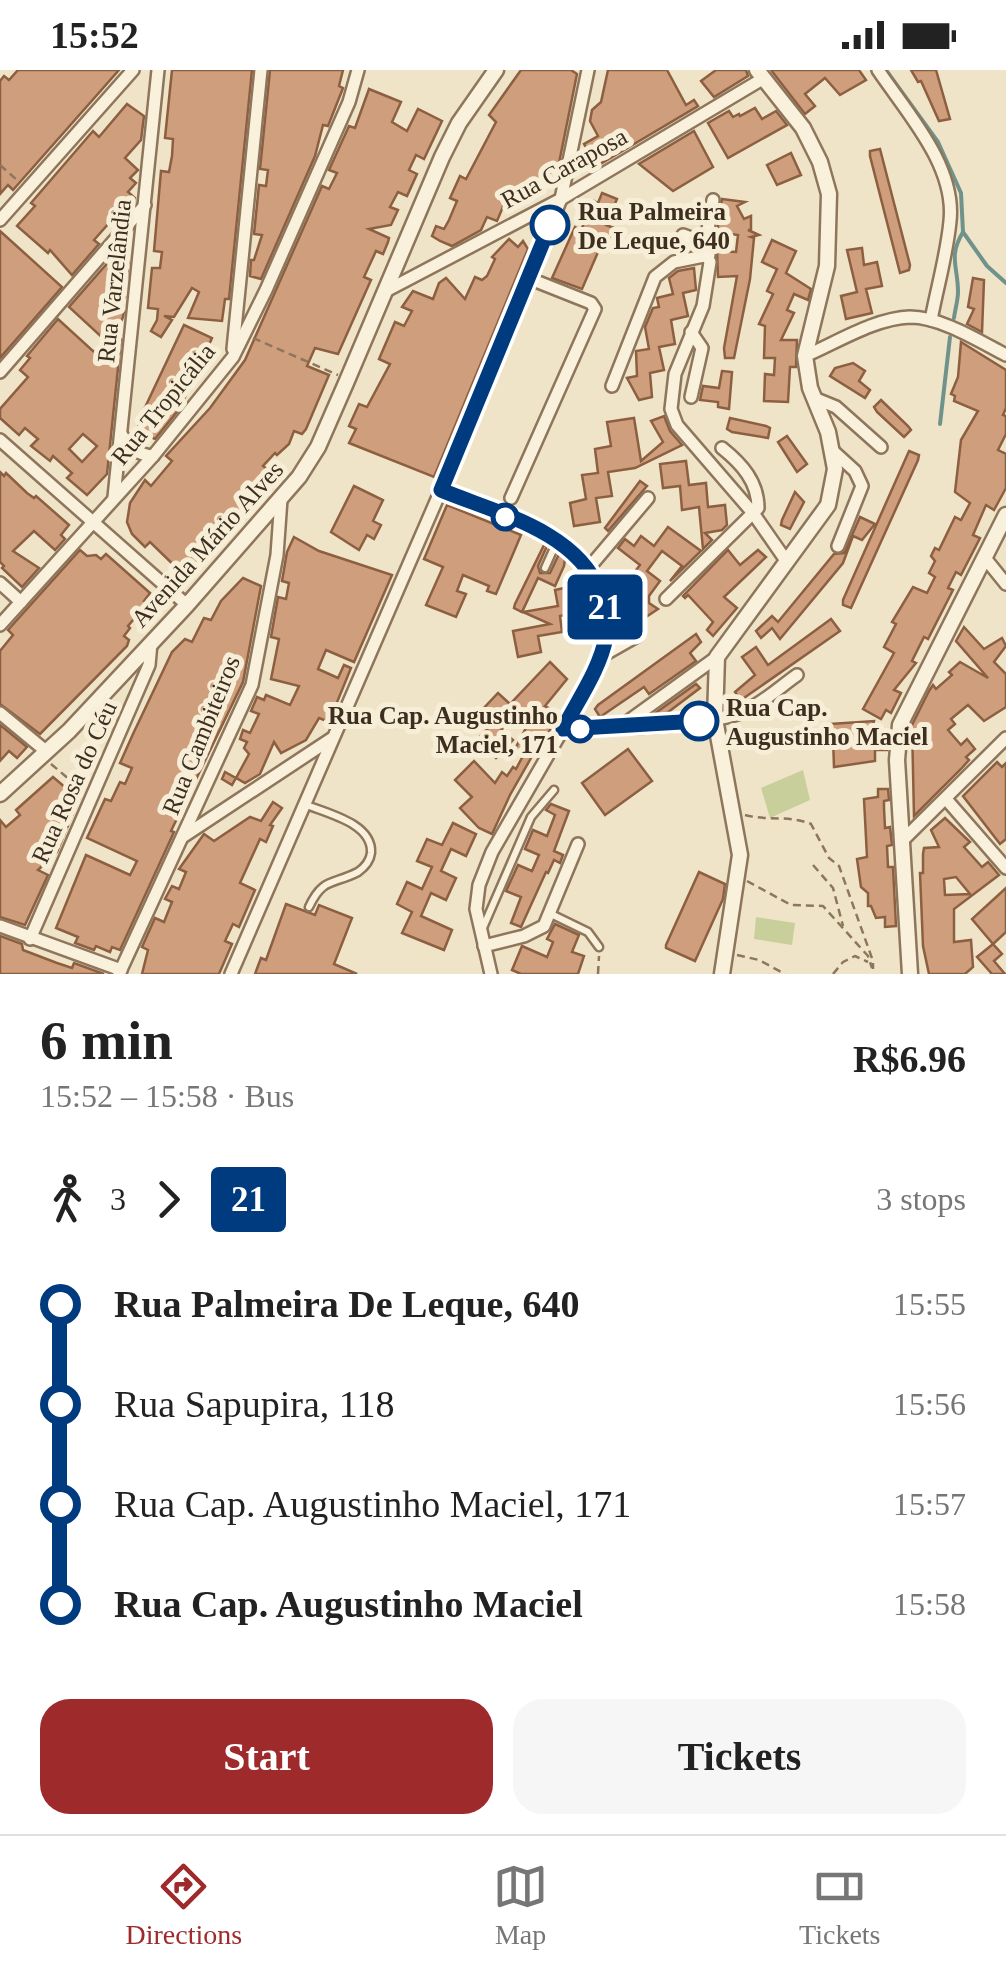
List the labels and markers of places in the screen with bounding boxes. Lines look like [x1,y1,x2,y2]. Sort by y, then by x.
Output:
place label: Rua Palmeira De Leque, 640 [578,198,730,254]
marker: Rua Palmeira De Leque, 640 [531,206,569,244]
unlabelled marker [492,504,518,530]
place label: Rua Cap. Augustinho Maciel [726,694,928,750]
place label: Rua Cap. Augustinho Maciel, 171 [328,702,558,758]
marker: Rua Cap. Augustinho Maciel [680,702,718,740]
marker: Rua Cap. Augustinho Maciel, 171 [567,716,593,742]

